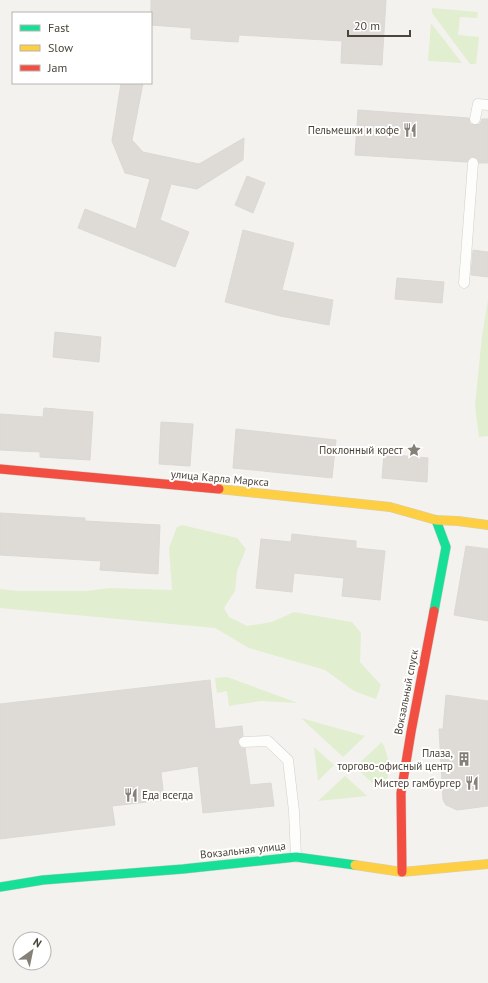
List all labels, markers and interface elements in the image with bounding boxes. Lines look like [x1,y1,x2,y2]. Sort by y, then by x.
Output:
legend [12,12,152,84]
scale bar [348,12,410,38]
text: 20 m [354,18,380,33]
text: Fast [48,20,69,35]
text: Slow [48,40,73,55]
text: Jam [47,60,67,75]
restaurant icon: Пельмешки и кофе [402,122,418,138]
place label: Пельмешки и кофе [308,123,399,137]
place icon: Поклонный крест [406,442,422,458]
place label: Поклонный крест [319,443,404,457]
street label: улица Карла Маркса [170,467,270,489]
street label: Вокзальный спуск [391,647,421,736]
place label: Плаза, торгово-офисный центр [337,746,453,773]
building icon: Плаза, торгово-офисный центр [456,751,472,767]
restaurant icon: Мистер гамбургер [464,775,480,791]
place label: Мистер гамбургер [374,776,461,790]
restaurant icon: Еда всегда [123,787,139,803]
place label: Еда всегда [142,788,193,802]
street label: Вокзальная улица [199,839,287,861]
north arrow [12,931,52,971]
text: N [31,935,44,950]

